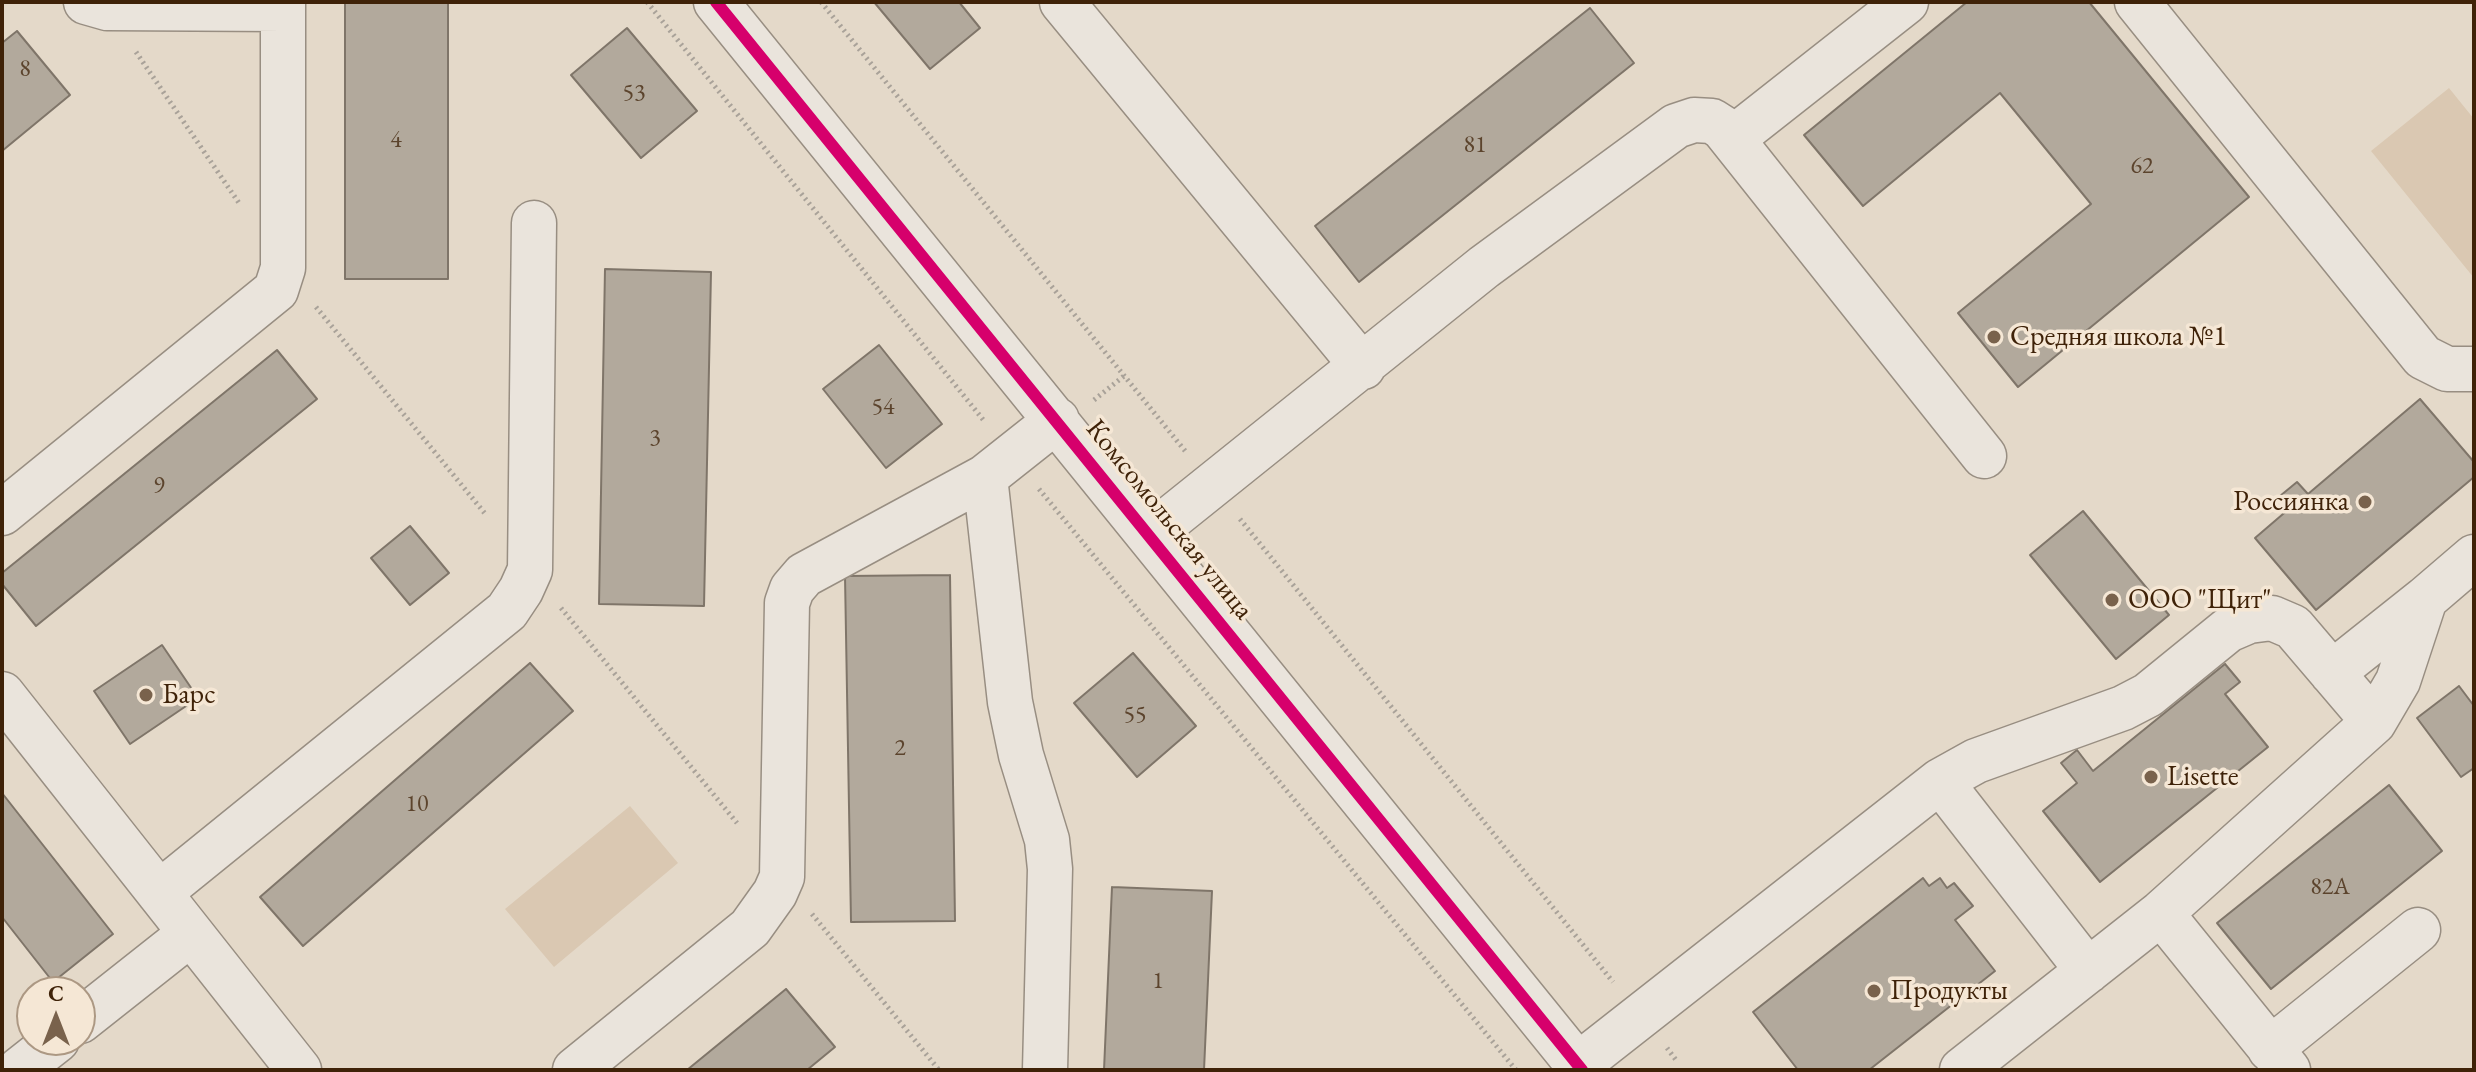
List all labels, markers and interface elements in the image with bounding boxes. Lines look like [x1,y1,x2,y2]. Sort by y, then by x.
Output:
house number: 8 [19,55,31,83]
house number: 53 [622,79,646,107]
house number: 4 [390,126,402,154]
house number: 81 [1463,131,1487,159]
house number: 62 [2130,152,2154,180]
place label: Средняя школа №1 [2010,320,2227,354]
marker: Средняя школа №1 [1985,328,2003,346]
house number: 54 [871,393,895,421]
street label: Комсомольская улица [1078,413,1260,627]
house number: 3 [649,424,661,452]
house number: 9 [153,472,165,500]
place label: Россиянка [2233,485,2349,519]
marker: Россиянка [2356,493,2374,511]
place label: ООО "Щит" [2128,583,2271,617]
marker: ООО "Щит" [2103,591,2121,609]
place label: Барс [162,678,216,712]
marker: Барс [137,686,155,704]
house number: 55 [1123,701,1147,729]
house number: 2 [894,734,906,762]
place label: Lisette [2167,760,2239,794]
marker: Lisette [2142,768,2160,786]
house number: 10 [405,790,429,818]
house number: 82А [2310,873,2350,901]
house number: 1 [1152,967,1164,995]
place label: Продукты [1890,974,2008,1008]
north arrow [16,976,96,1056]
text: С [48,979,64,1008]
marker: Продукты [1865,982,1883,1000]

